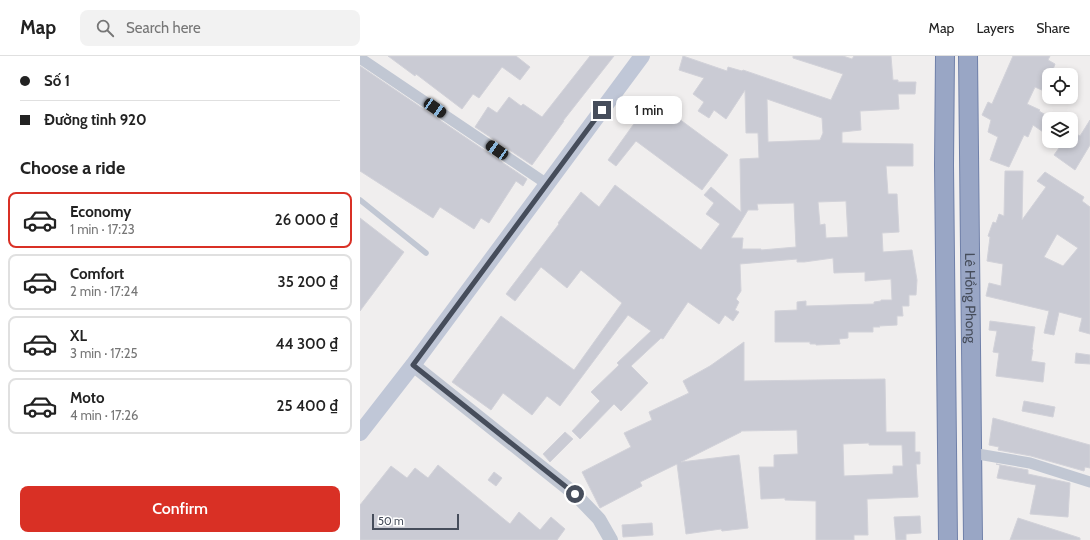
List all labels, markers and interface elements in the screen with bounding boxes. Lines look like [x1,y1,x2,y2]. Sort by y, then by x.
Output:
search box [80,10,360,46]
text: Map [20,16,56,39]
icon: search [94,17,116,39]
text: Search here [126,19,201,37]
text: Map [929,19,954,37]
text: Layers [976,19,1014,37]
text: Share [1036,19,1070,37]
map controls [1042,68,1078,148]
button: locate [1042,68,1078,104]
text: Số 1 [44,72,70,90]
car [422,96,448,120]
callout: 1 min [616,96,682,124]
route end [593,101,611,119]
text: 1 min [634,102,664,118]
text: Đường tỉnh 920 [44,111,147,129]
button: layers [1042,112,1078,148]
car [484,138,510,162]
text: Choose a ride [20,157,125,179]
icon: car [22,202,58,238]
text: Economy [70,203,131,221]
text: 26 000 ₫ [275,211,338,229]
text: 1 min · 17:23 [70,221,135,237]
street label: Lê Hồng Phong [961,253,980,344]
icon: car [22,264,58,300]
text: Comfort [70,265,124,283]
text: 35 200 ₫ [278,273,338,291]
text: 2 min · 17:24 [70,283,138,299]
icon: car [22,326,58,362]
text: XL [70,327,87,345]
text: 44 300 ₫ [275,335,338,353]
text: 3 min · 17:25 [70,345,138,361]
icon: car [22,388,58,424]
text: Moto [70,389,104,407]
text: 25 400 ₫ [277,397,338,415]
text: 4 min · 17:26 [70,407,138,423]
route start [566,485,584,503]
button: Confirm [20,486,340,532]
scale bar [372,512,459,531]
text: 50 m [378,514,404,528]

